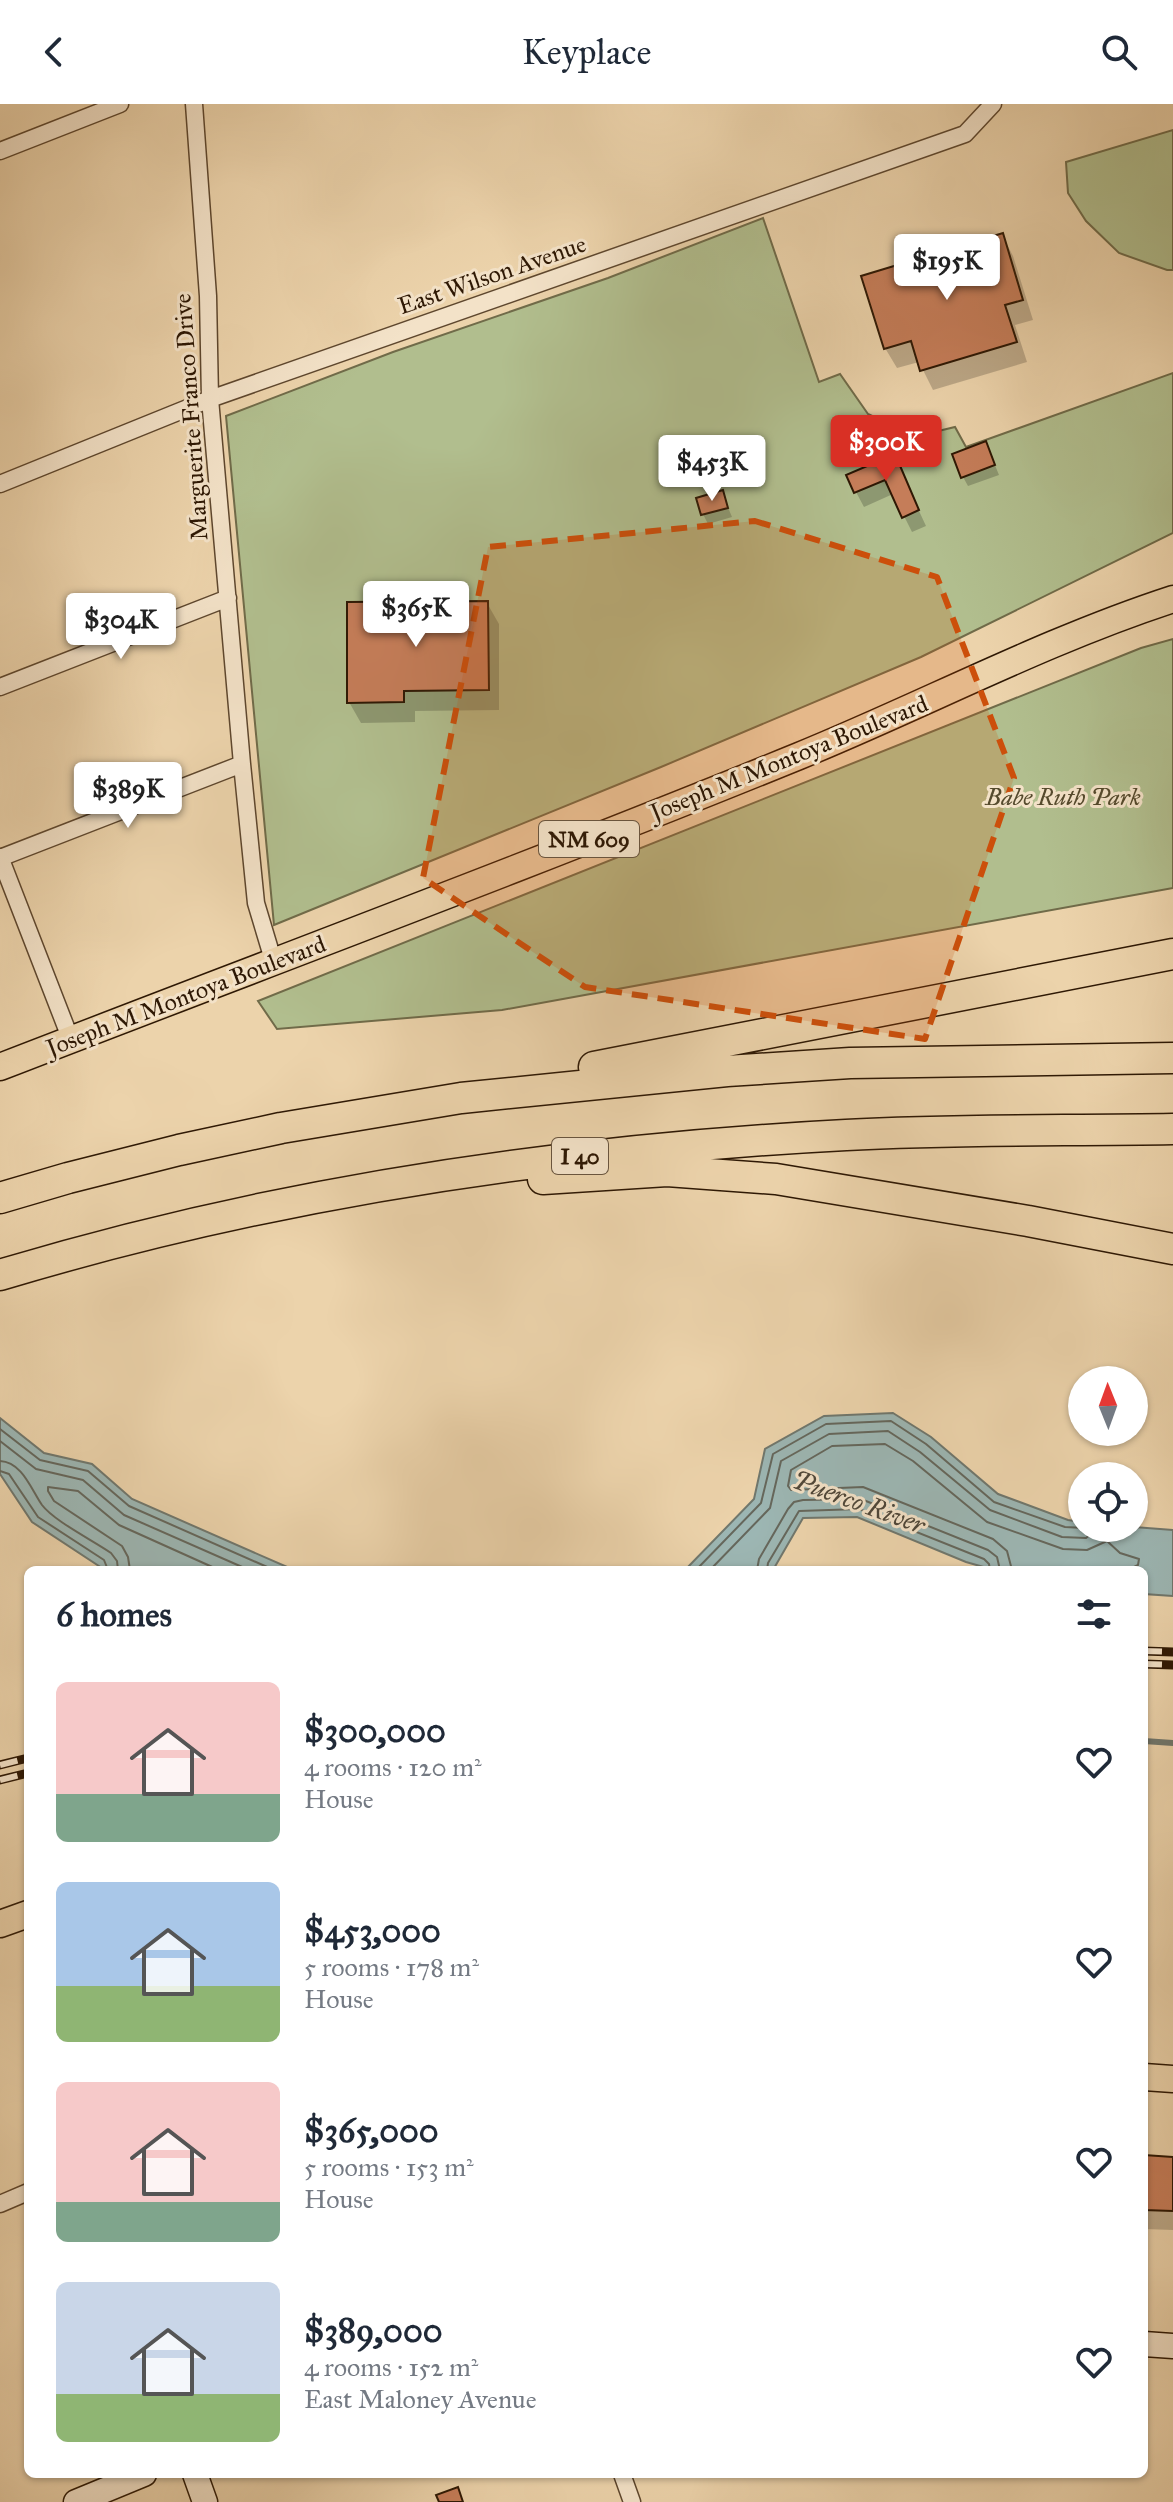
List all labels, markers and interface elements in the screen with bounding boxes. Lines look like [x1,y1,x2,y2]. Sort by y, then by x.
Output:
icon: back [32,30,76,74]
text: Keyplace [522,30,651,74]
icon: search [1097,30,1141,74]
street label: East Wilson Avenue [394,229,590,321]
pin: $195K [891,234,1003,302]
text: $195K [912,244,982,276]
street label: Marguerite Franco Drive [167,292,215,542]
pin: $300K [830,415,942,483]
text: $300K [849,425,923,457]
pin: $453K [656,435,768,503]
text: $453K [676,445,748,477]
pin: $365K [360,581,472,649]
text: $365K [381,591,451,623]
pin: $304K [65,593,177,661]
text: $304K [84,603,158,635]
street label: Joseph M Montoya Boulevard [643,688,932,829]
pin: $389K [72,762,184,830]
text: $389K [92,772,164,804]
park label: Babe Ruth Park [984,782,1141,812]
road number: NM 609 [539,821,639,857]
street label: Joseph M Montoya Boulevard [39,929,330,1064]
road number: I 40 [552,1138,608,1174]
north arrow [1068,1366,1148,1446]
map controls [1068,1366,1148,1542]
button: locate [1068,1462,1148,1542]
water label: Puerco River [789,1463,931,1541]
icon: filters [1072,1592,1116,1636]
text: 6 homes [56,1594,172,1635]
text: $300,000 [304,1710,446,1751]
icon: home [120,1714,216,1810]
icon: heart [1072,1740,1116,1784]
text: 4 rooms · 120 m² [304,1751,482,1783]
text: House [304,1783,374,1815]
text: $453,000 [304,1910,441,1951]
icon: home [120,1914,216,2010]
icon: heart [1072,1940,1116,1984]
text: 5 rooms · 178 m² [304,1951,479,1983]
text: House [304,1983,374,2015]
text: $365,000 [304,2110,439,2151]
icon: home [120,2114,216,2210]
icon: heart [1072,2140,1116,2184]
text: 5 rooms · 153 m² [304,2151,474,2183]
text: House [304,2183,374,2215]
text: $389,000 [304,2310,443,2351]
icon: home [120,2314,216,2410]
icon: heart [1072,2340,1116,2384]
text: 4 rooms · 152 m² [304,2351,478,2383]
text: East Maloney Avenue [304,2383,537,2415]

